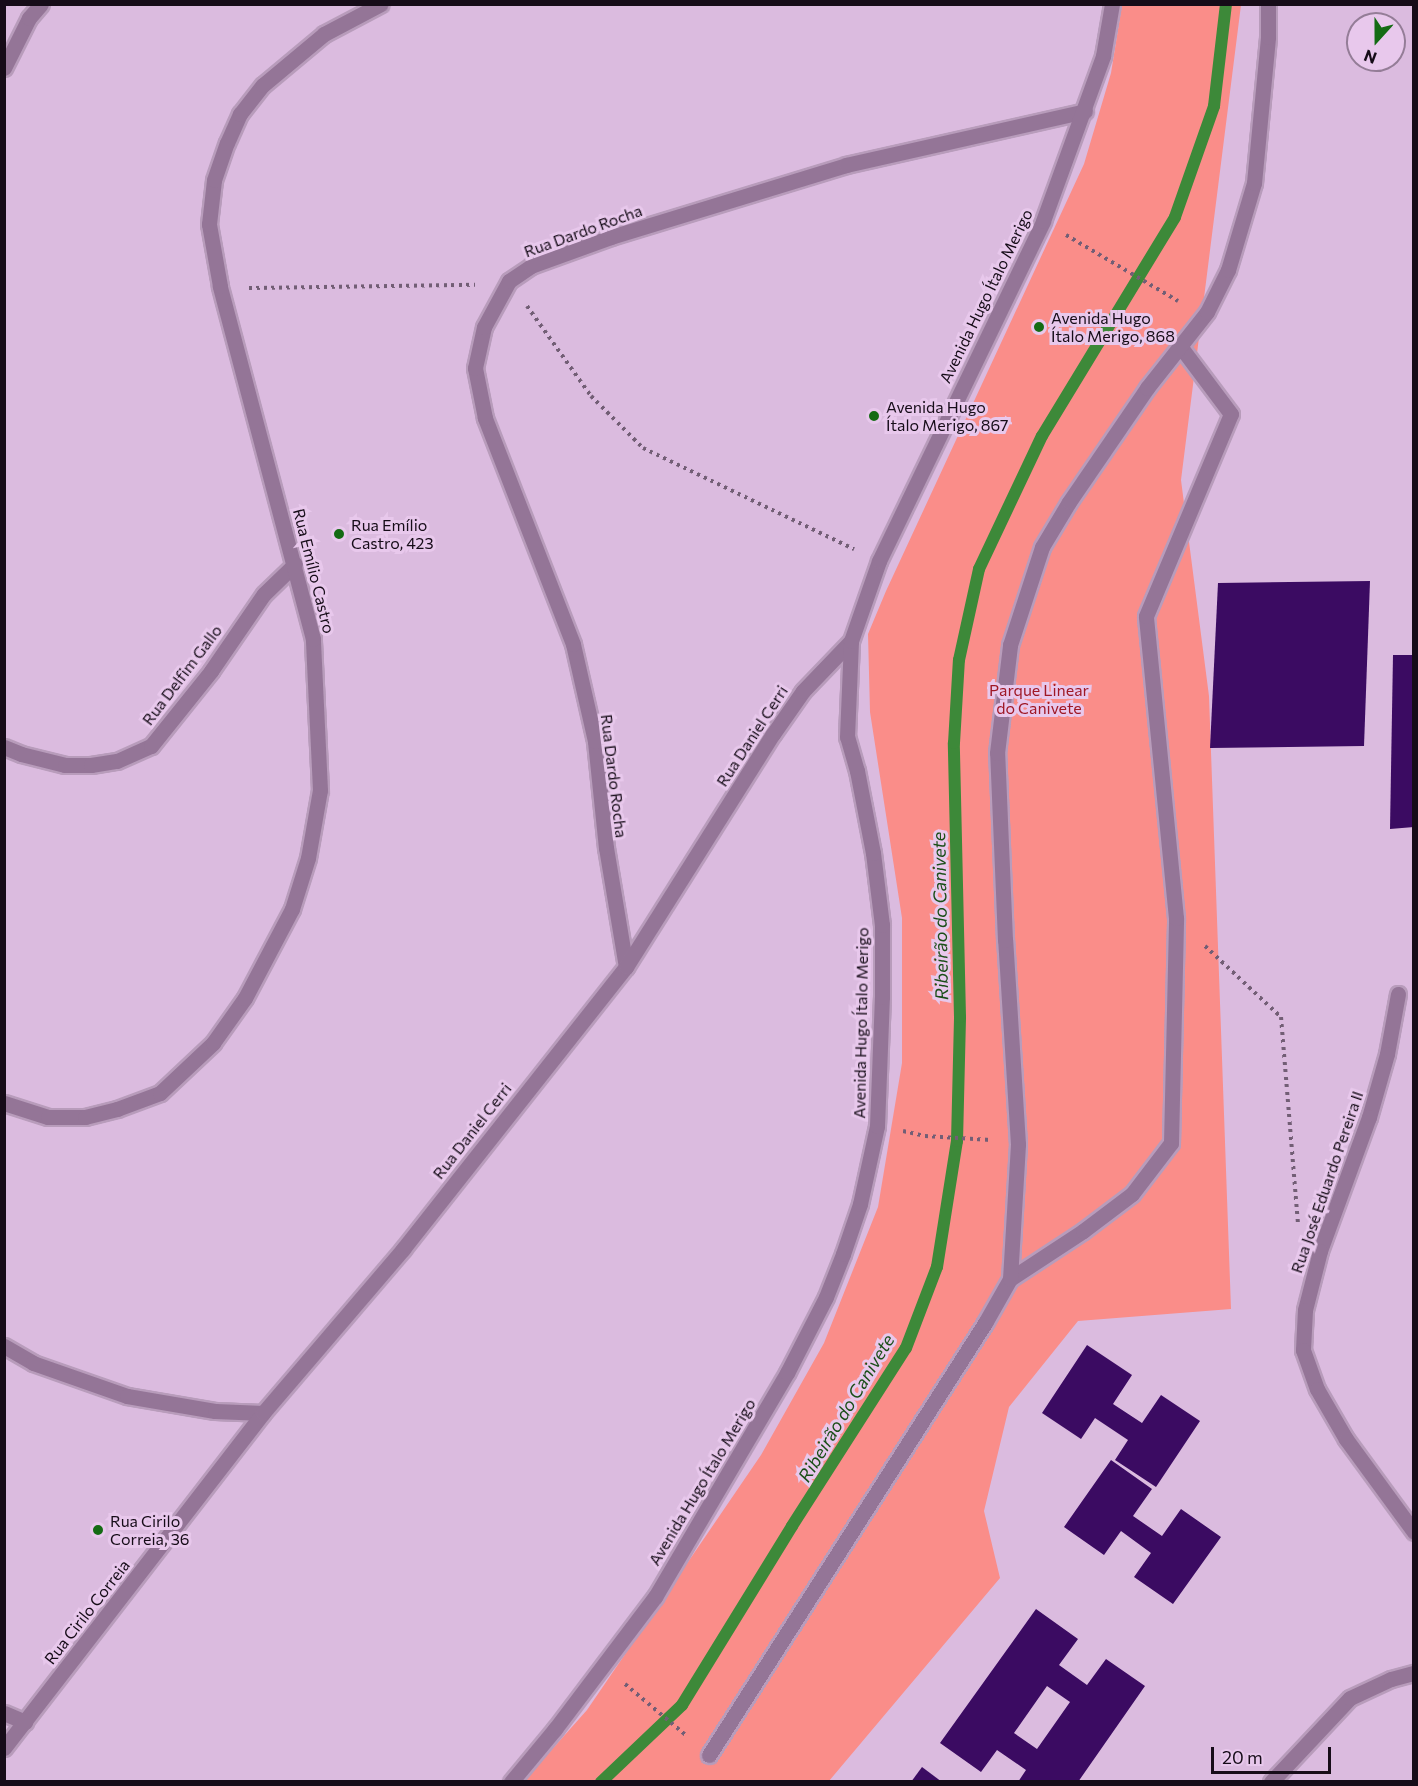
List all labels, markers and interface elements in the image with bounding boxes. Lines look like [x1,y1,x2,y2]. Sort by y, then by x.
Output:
north arrow [1346,12,1406,72]
text: N [1361,46,1379,68]
street label: Rua Dardo Rocha [521,201,645,261]
street label: Avenida Hugo Ítalo Merigo [935,206,1037,386]
place label: Avenida Hugo Ítalo Merigo, 868 [1051,308,1175,346]
marker: Avenida Hugo Ítalo Merigo, 868 [1032,320,1046,334]
place label: Avenida Hugo Ítalo Merigo, 867 [886,397,1009,435]
marker: Avenida Hugo Ítalo Merigo, 867 [867,409,881,423]
street label: Rua Emílio Castro [289,506,339,636]
place label: Rua Emílio Castro, 423 [351,515,434,553]
marker: Rua Emílio Castro, 423 [332,527,346,541]
street label: Rua Delfim Gallo [138,621,226,729]
park label: Parque Linear do Canivete [989,680,1089,718]
street label: Rua Daniel Cerri [712,682,792,790]
street label: Rua Dardo Rocha [597,713,631,839]
water label: Ribeirão do Canivete [928,832,952,1000]
street label: Avenida Hugo Ítalo Merigo [850,927,872,1119]
street label: Rua Daniel Cerri [429,1079,515,1183]
street label: Rua José Eduardo Pereira II [1287,1088,1367,1276]
water label: Ribeirão do Canivete [793,1330,899,1486]
street label: Avenida Hugo Ítalo Merigo [645,1395,759,1569]
place label: Rua Cirilo Correia, 36 [110,1511,190,1549]
marker: Rua Cirilo Correia, 36 [91,1523,105,1537]
street label: Rua Cirilo Correia [40,1556,134,1668]
scale bar [1214,1735,1334,1773]
text: 20 m [1222,1746,1263,1768]

